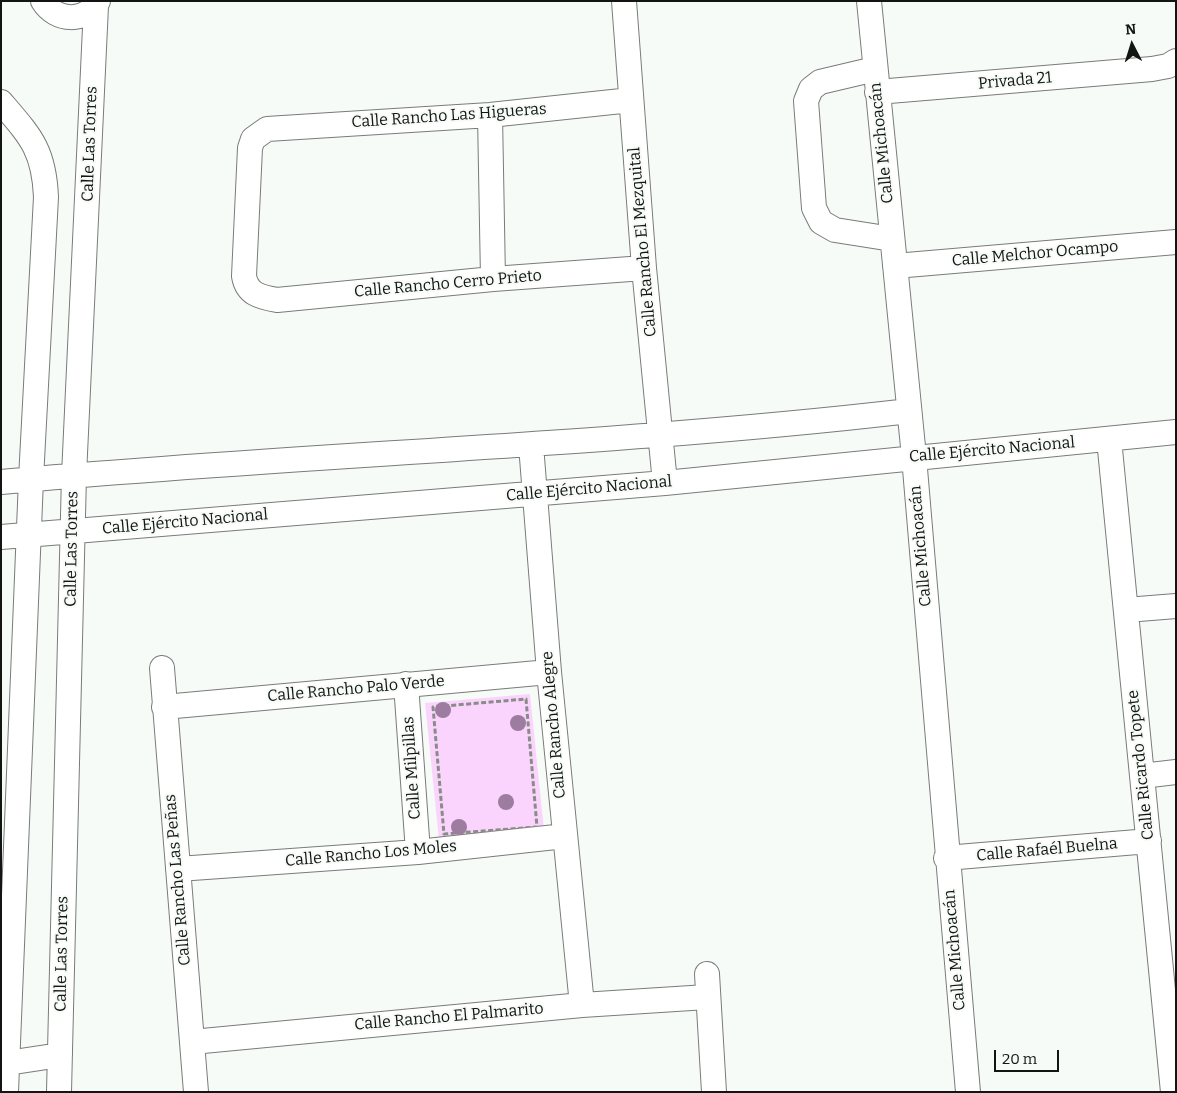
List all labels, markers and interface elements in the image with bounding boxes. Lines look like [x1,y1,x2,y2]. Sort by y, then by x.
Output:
north arrow [1107,20,1157,70]
text: N [1125,21,1137,38]
street label: Privada 21 [977,68,1053,94]
street label: Calle Michoacán [866,82,898,204]
street label: Calle Las Torres [78,86,102,202]
street label: Calle Rancho Las Higueras [351,100,547,132]
street label: Calle Rancho El Mezquital [625,146,661,338]
street label: Calle Melchor Ocampo [951,237,1119,271]
street label: Calle Rancho Cerro Prieto [353,266,543,302]
street label: Calle Ejército Nacional [908,433,1076,467]
street label: Calle Ejército Nacional [505,472,673,506]
street label: Calle Michoacán [906,485,936,607]
street label: Calle Las Torres [61,491,83,607]
street label: Calle Ejército Nacional [101,505,269,539]
street label: Calle Rancho Alegre [538,650,570,800]
street label: Calle Rancho Palo Verde [267,672,445,706]
street label: Calle Ricardo Topete [1124,689,1158,841]
street label: Calle Milpillas [399,716,425,820]
street label: Calle Rancho Las Peñas [161,793,195,967]
street label: Calle Rafaél Buelna [975,834,1119,866]
street label: Calle Rancho Los Moles [284,837,458,871]
street label: Calle Michoacán [940,889,970,1011]
street label: Calle Las Torres [51,896,73,1012]
street label: Calle Rancho El Palmarito [354,999,544,1035]
scale bar [997,1040,1062,1072]
text: 20 m [1002,1050,1037,1068]

